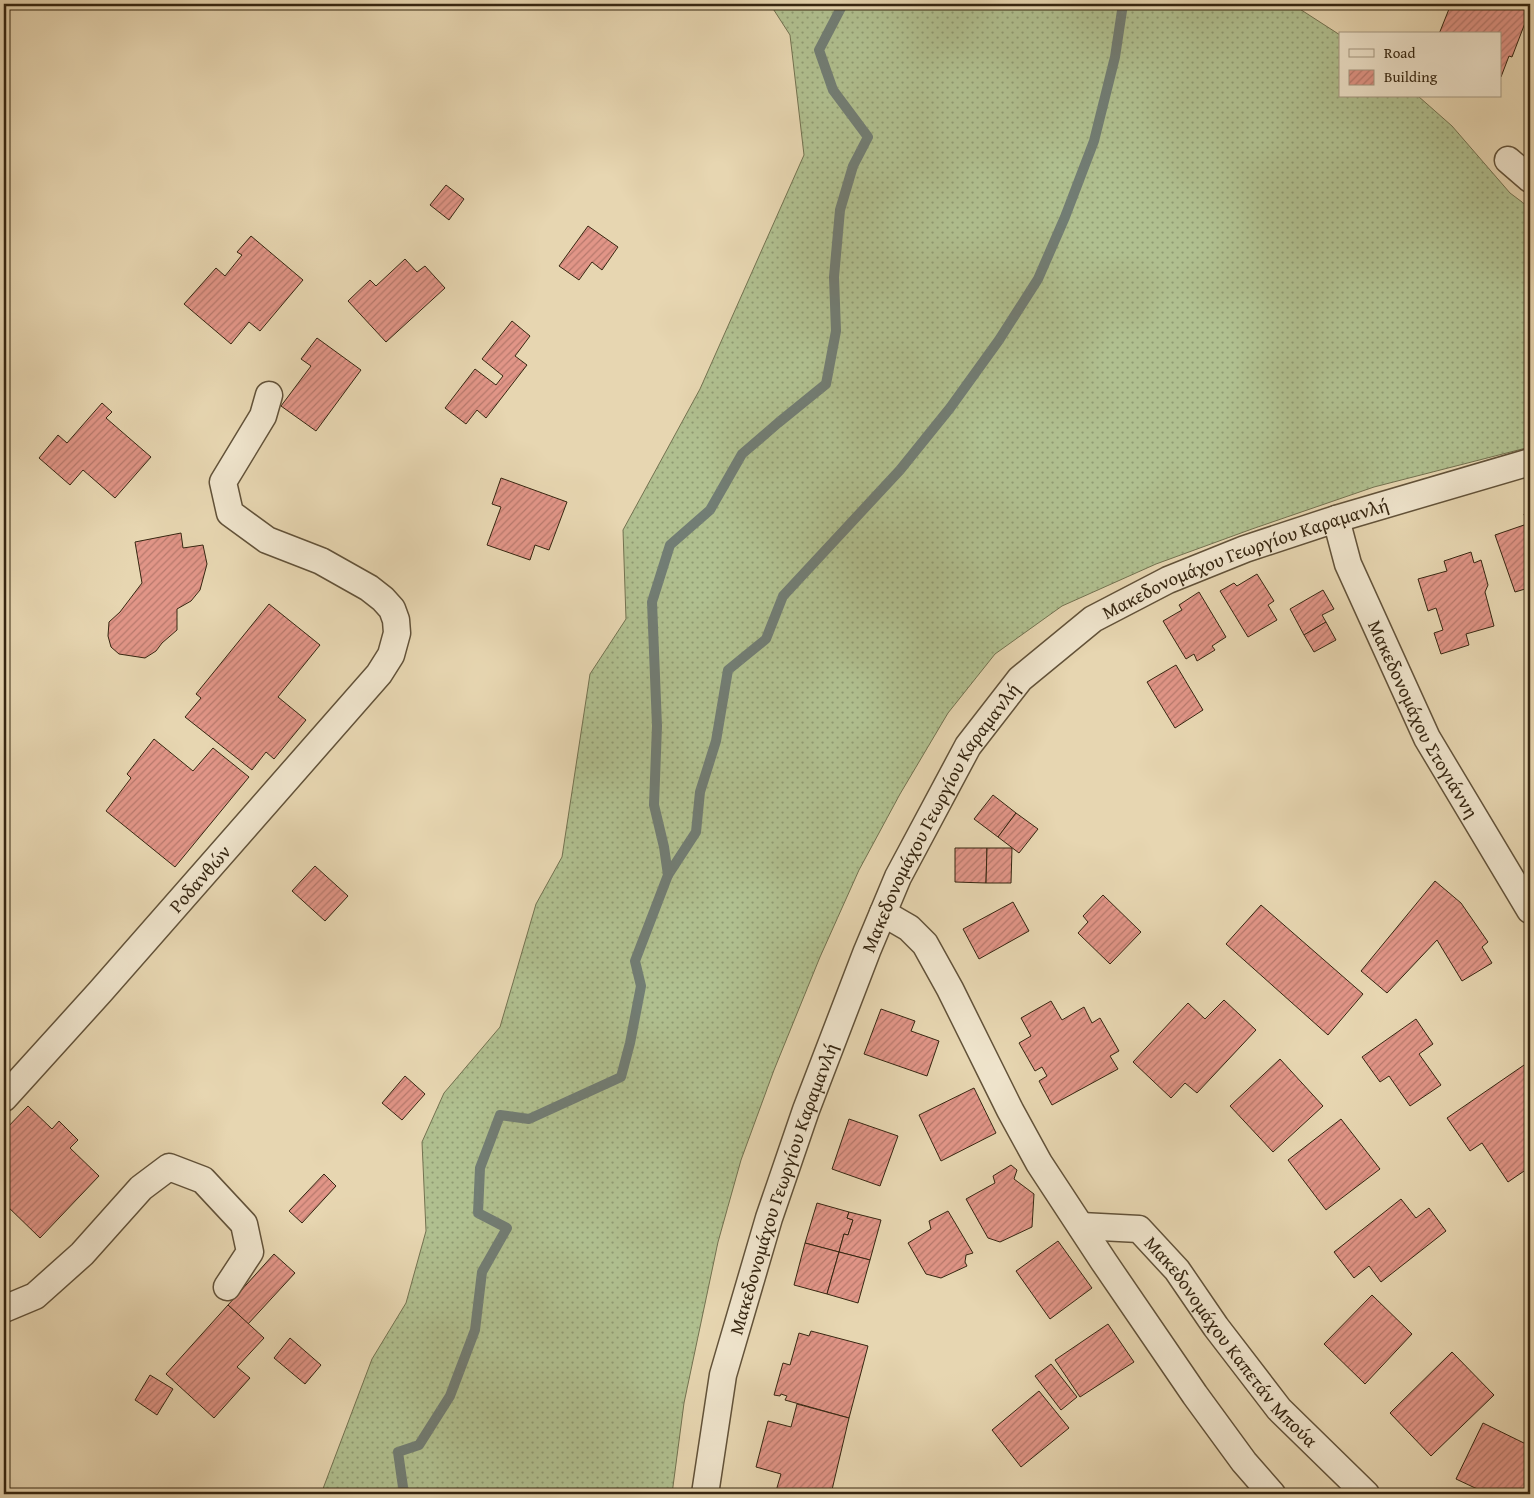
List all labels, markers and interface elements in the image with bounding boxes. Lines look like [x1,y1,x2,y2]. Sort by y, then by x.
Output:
legend [1339,32,1502,98]
text: Road [1384,42,1415,63]
text: Building [1384,66,1438,87]
street label: Μακεδονομάχου Γεωργίου Καραμανλή [1097,490,1392,626]
street label: Μακεδονομάχου Στογιάννη [1361,615,1486,823]
street label: Μακεδονομάχου Γεωργίου Καραμανλή [854,677,1026,957]
street label: Ροδανθών [162,838,237,919]
street label: Μακεδονομάχου Γεωργίου Καραμανλή [722,1039,844,1338]
street label: Μακεδονομάχου Καπετάν Μπούα [1138,1230,1324,1454]

